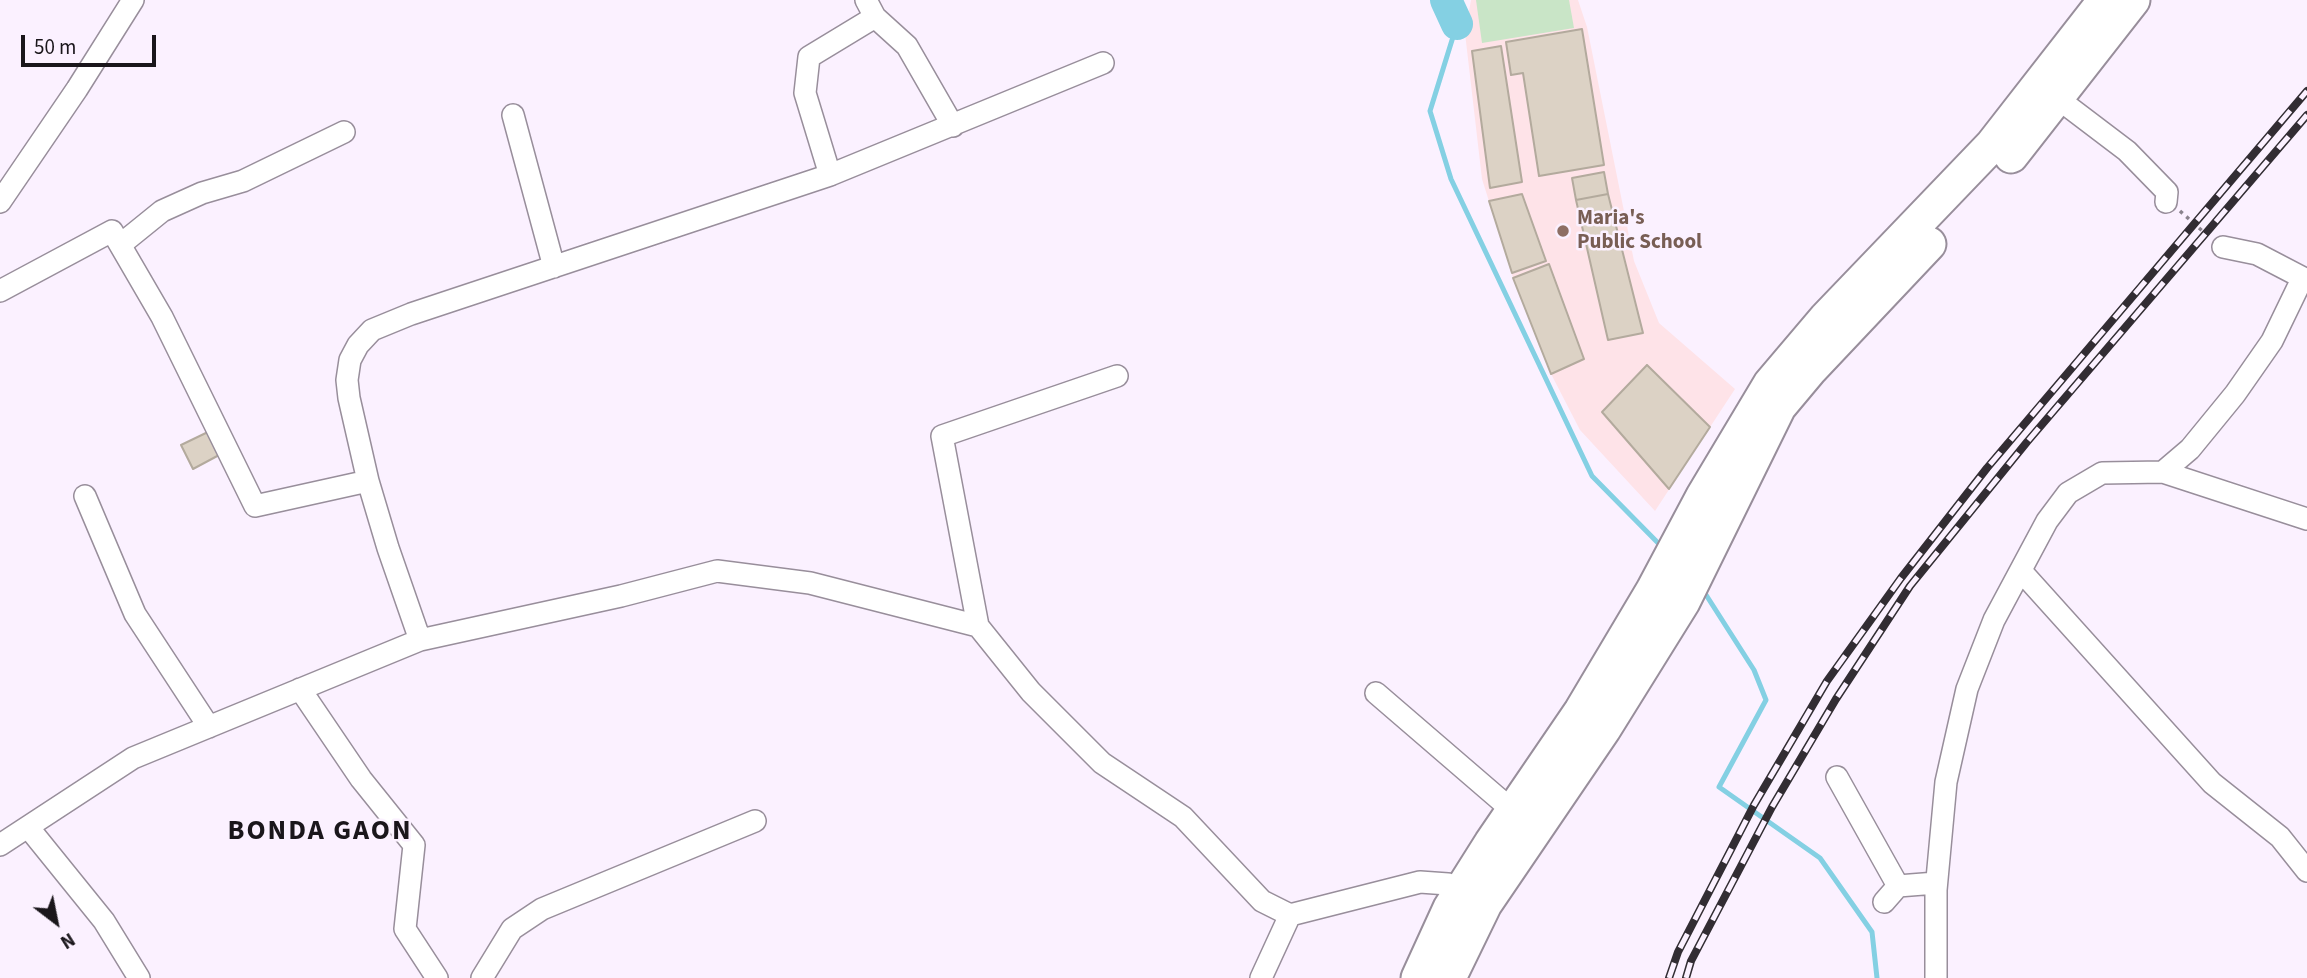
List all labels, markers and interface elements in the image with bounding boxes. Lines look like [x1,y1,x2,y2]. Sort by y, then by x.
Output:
scale bar [24,21,159,65]
text: 50 m [34,32,76,62]
place label: Maria's Public School [1577,206,1702,256]
marker: Maria's Public School [1555,223,1571,239]
district label: BONDA GAON [229,816,411,850]
north arrow [21,887,91,957]
text: N [55,925,80,955]

